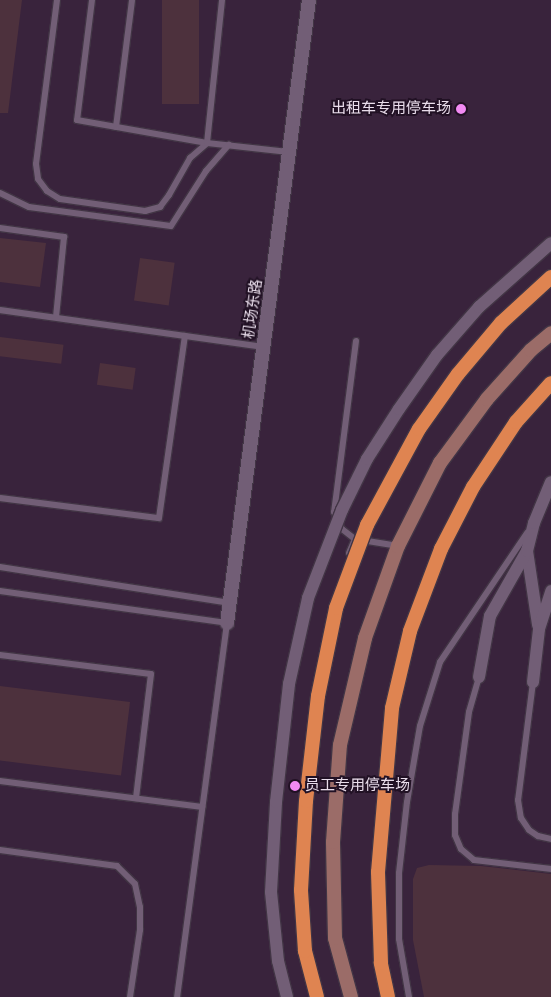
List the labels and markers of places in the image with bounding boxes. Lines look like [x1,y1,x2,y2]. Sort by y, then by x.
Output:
place label: 出租车专用停车场 [331,100,451,118]
marker: 出租车专用停车场 [455,103,467,115]
place label: 员工专用停车场 [305,777,410,795]
marker: 员工专用停车场 [289,780,301,792]

